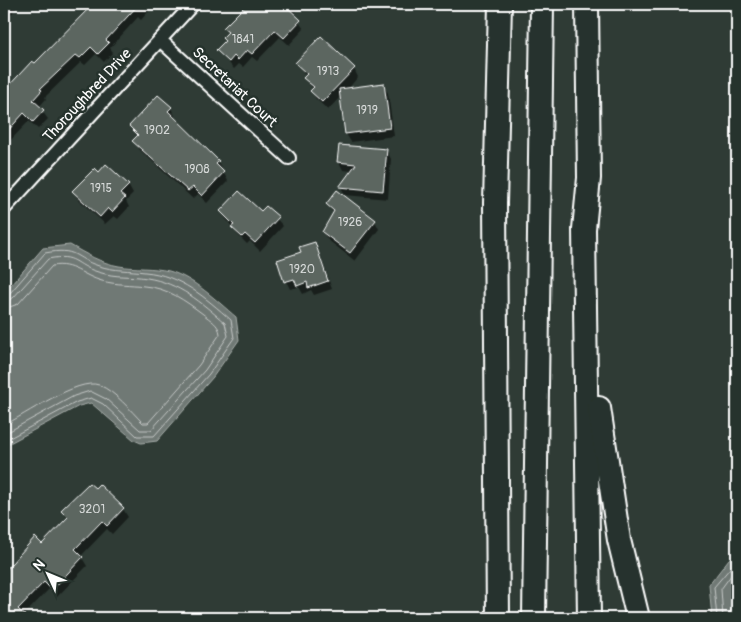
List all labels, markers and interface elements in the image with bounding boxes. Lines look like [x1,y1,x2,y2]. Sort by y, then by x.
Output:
house number: 1841 [232,32,254,47]
street label: Secretariat Court [188,43,282,132]
street label: Thoroughbred Drive [39,44,136,146]
house number: 1913 [317,64,339,79]
house number: 1919 [356,103,378,118]
house number: 1902 [144,123,170,138]
house number: 1908 [184,162,210,177]
house number: 1915 [90,181,112,196]
house number: 1926 [338,215,362,230]
house number: 1920 [289,262,315,277]
house number: 3201 [79,502,105,517]
north arrow [22,550,72,600]
text: N [30,556,48,575]

